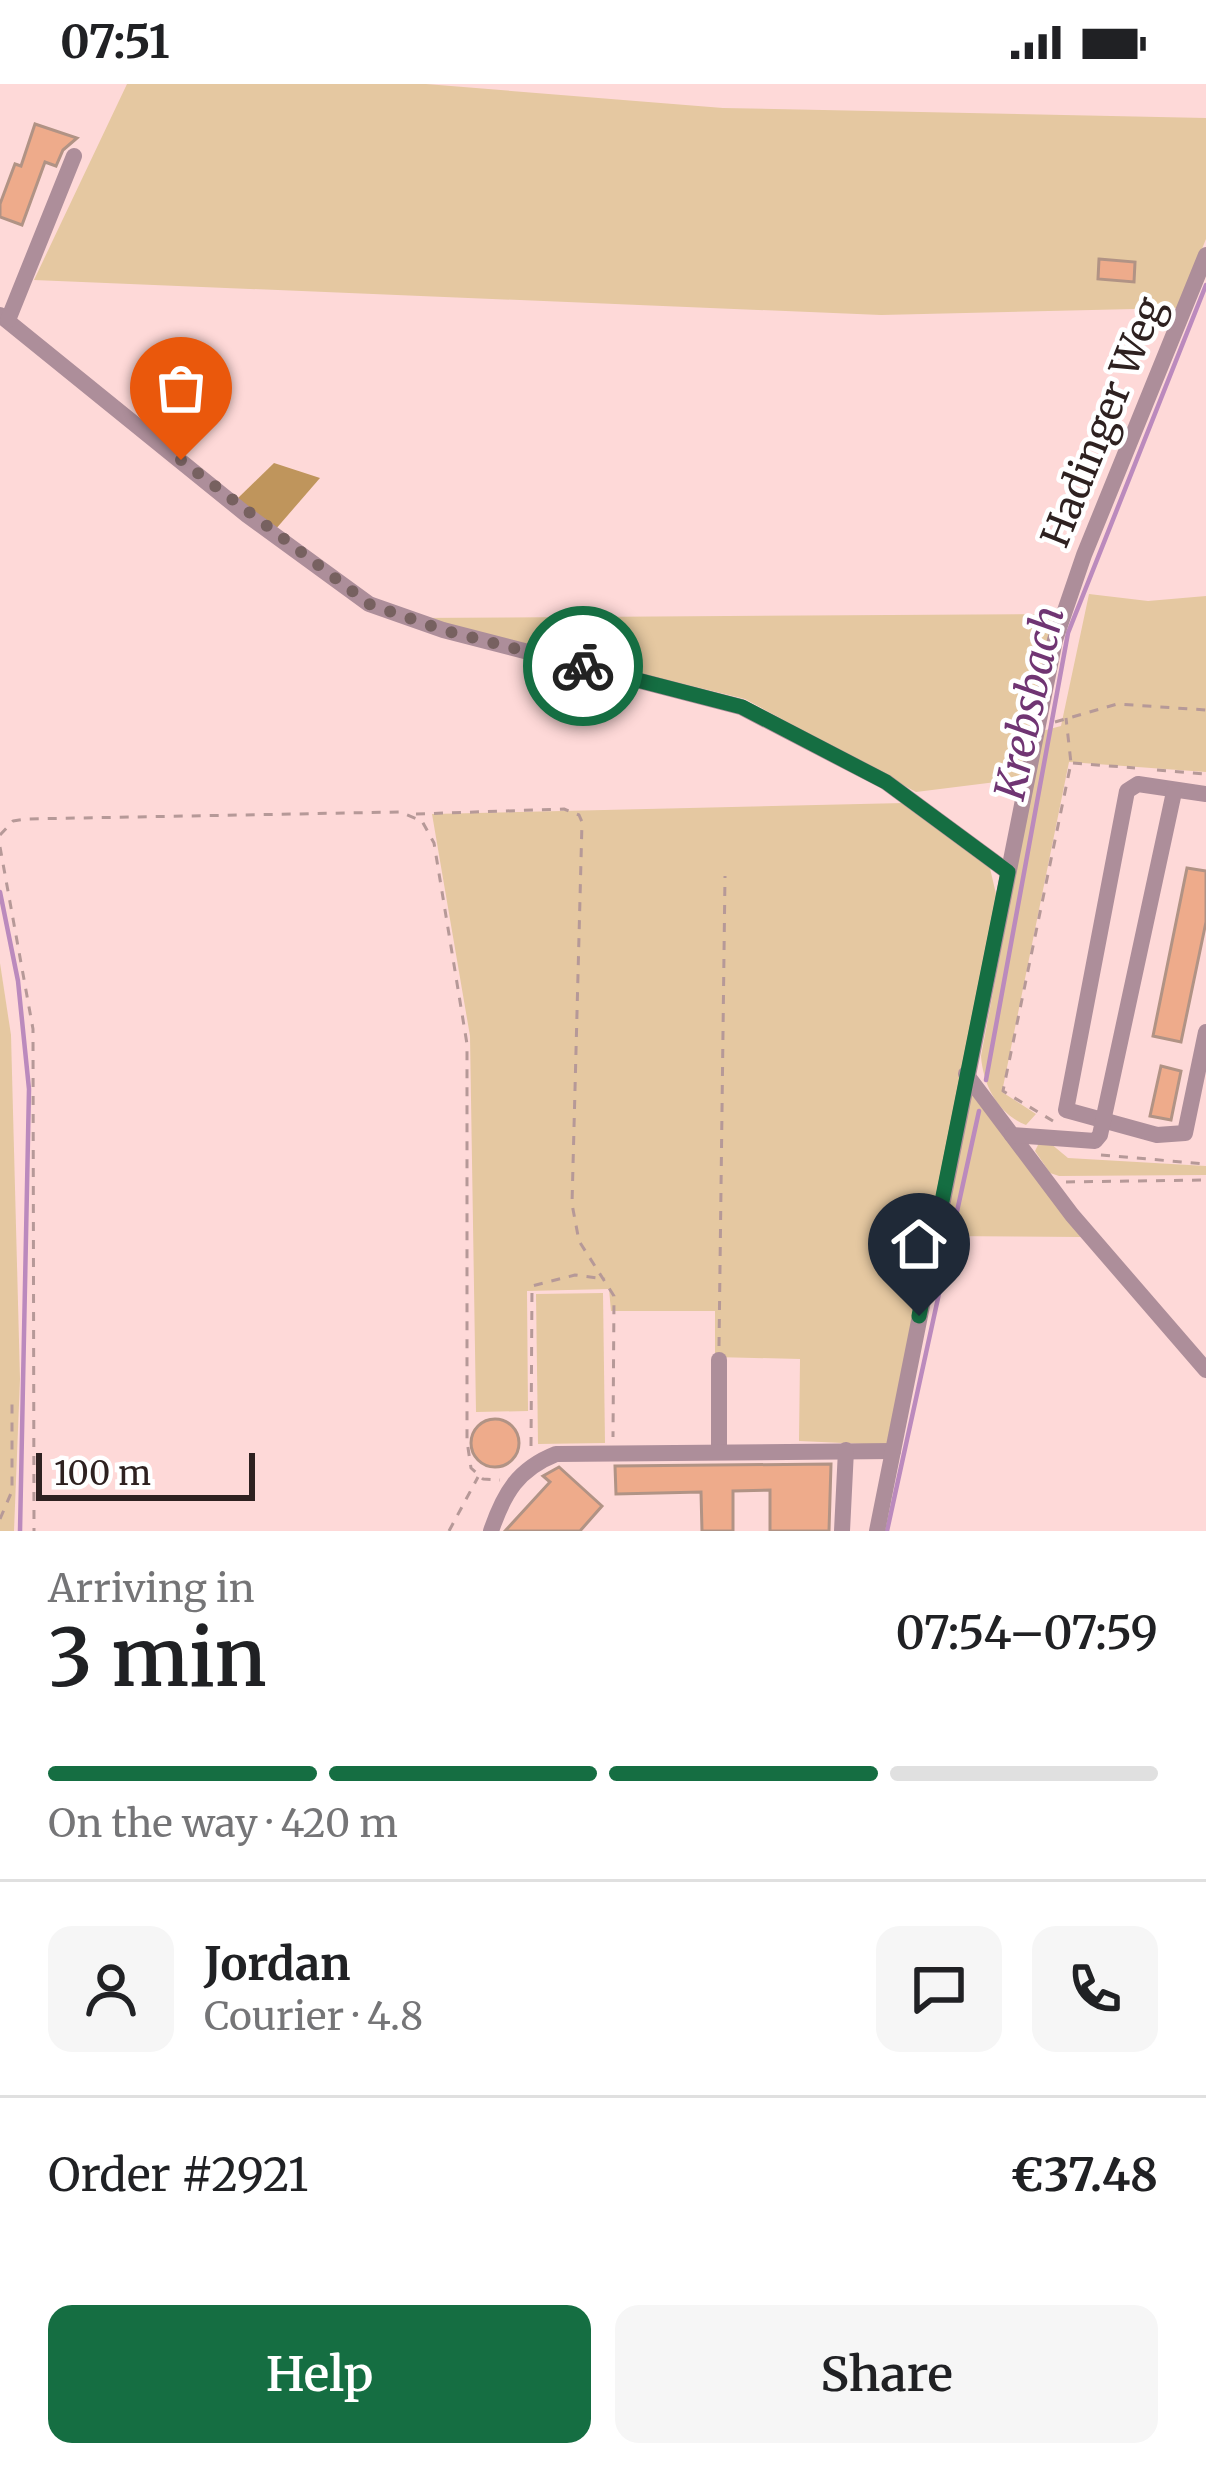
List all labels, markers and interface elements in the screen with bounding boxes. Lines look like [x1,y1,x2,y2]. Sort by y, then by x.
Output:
text: 07:51 [60,14,170,70]
street label: Hadinger Weg [1031,289,1176,554]
pin [130,337,232,460]
icon: bag [148,355,214,421]
water label: Krebsbach [983,601,1075,806]
courier [523,606,643,726]
icon: bike [550,633,616,699]
pin [868,1193,970,1316]
icon: home [886,1211,952,1277]
scale bar [36,1447,255,1500]
text: 100 m [54,1453,151,1494]
text: Arriving in [48,1564,255,1613]
text: 07:54–07:59 [895,1605,1158,1661]
text: 3 min [48,1609,267,1707]
text: On the way · 420 m [48,1799,398,1848]
button: person [48,1926,174,2052]
button: chat [876,1926,1002,2052]
button: phone [1032,1926,1158,2052]
text: Jordan [204,1936,351,1992]
text: Courier · 4.8 [204,1992,423,2041]
text: Order #2921 [48,2147,308,2203]
text: €37.48 [1010,2147,1158,2203]
button: Help [48,2305,591,2443]
button: Share [615,2305,1158,2443]

